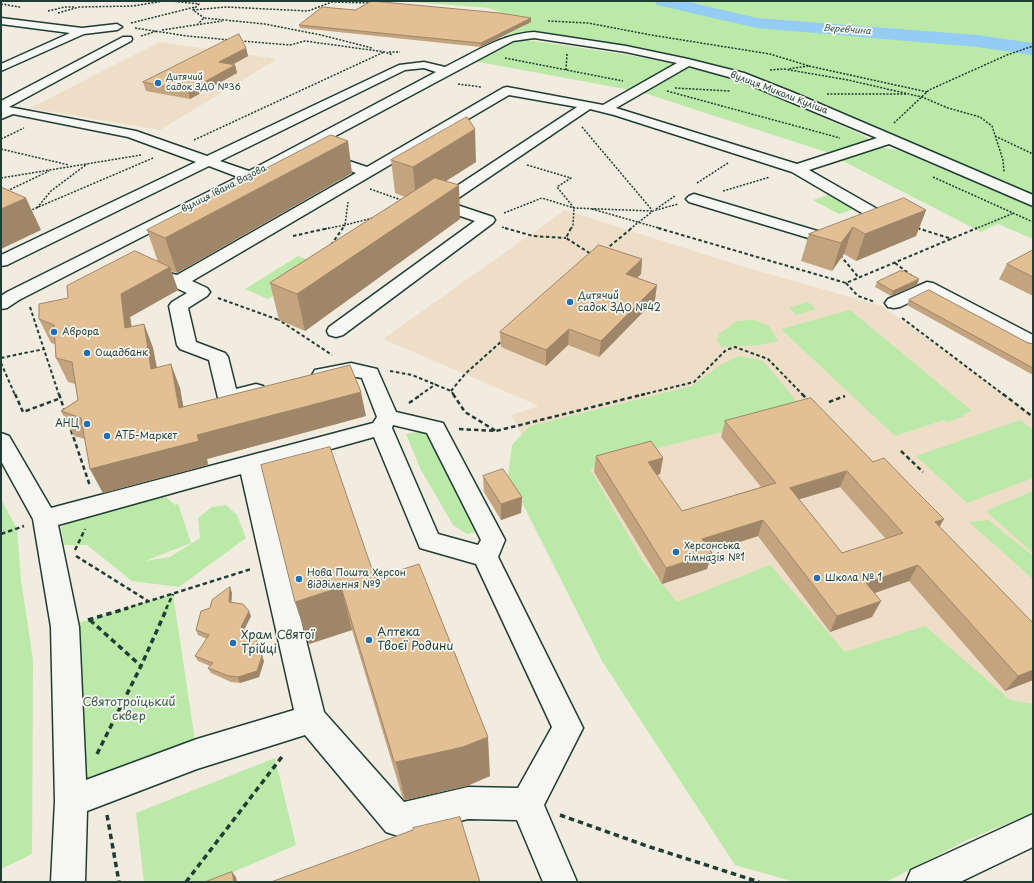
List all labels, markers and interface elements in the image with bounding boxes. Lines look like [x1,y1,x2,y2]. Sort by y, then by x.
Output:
water label: Веревчина [823,23,871,37]
street label: вулиця Миколи Куліша [729,69,829,117]
place label: Дитячий садок ЗДО №36 [166,73,241,94]
marker: Дитячий садок ЗДО №36 [153,78,163,88]
street label: вулиця Івана Вазова [180,163,268,215]
place label: Дитячий садок ЗДО №42 [578,290,661,314]
marker: Дитячий садок ЗДО №42 [565,297,575,307]
place label: Аврора [62,326,99,338]
marker: Аврора [49,327,59,337]
place label: Ощадбанк [95,347,148,359]
marker: Ощадбанк [82,348,92,358]
place label: АНЦ [55,418,79,430]
marker: АНЦ [82,419,92,429]
place label: АТБ-Маркет [115,430,177,442]
marker: АТБ-Маркет [102,431,112,441]
place label: Херсонська гімназія №1 [684,540,745,564]
marker: Херсонська гімназія №1 [671,547,681,557]
place label: Нова Пошта Херсон відділення №9 [307,567,406,590]
place label: Школа № 1 [825,572,882,584]
marker: Школа № 1 [812,573,822,583]
marker: Нова Пошта Херсон відділення №9 [294,574,304,584]
place label: Аптека Твоєї Родини [377,626,454,654]
place label: Храм Святої Трійці [241,629,315,657]
marker: Аптека Твоєї Родини [364,635,374,645]
marker: Храм Святої Трійці [228,638,238,648]
park label: Святотроїцький сквер [82,696,176,724]

